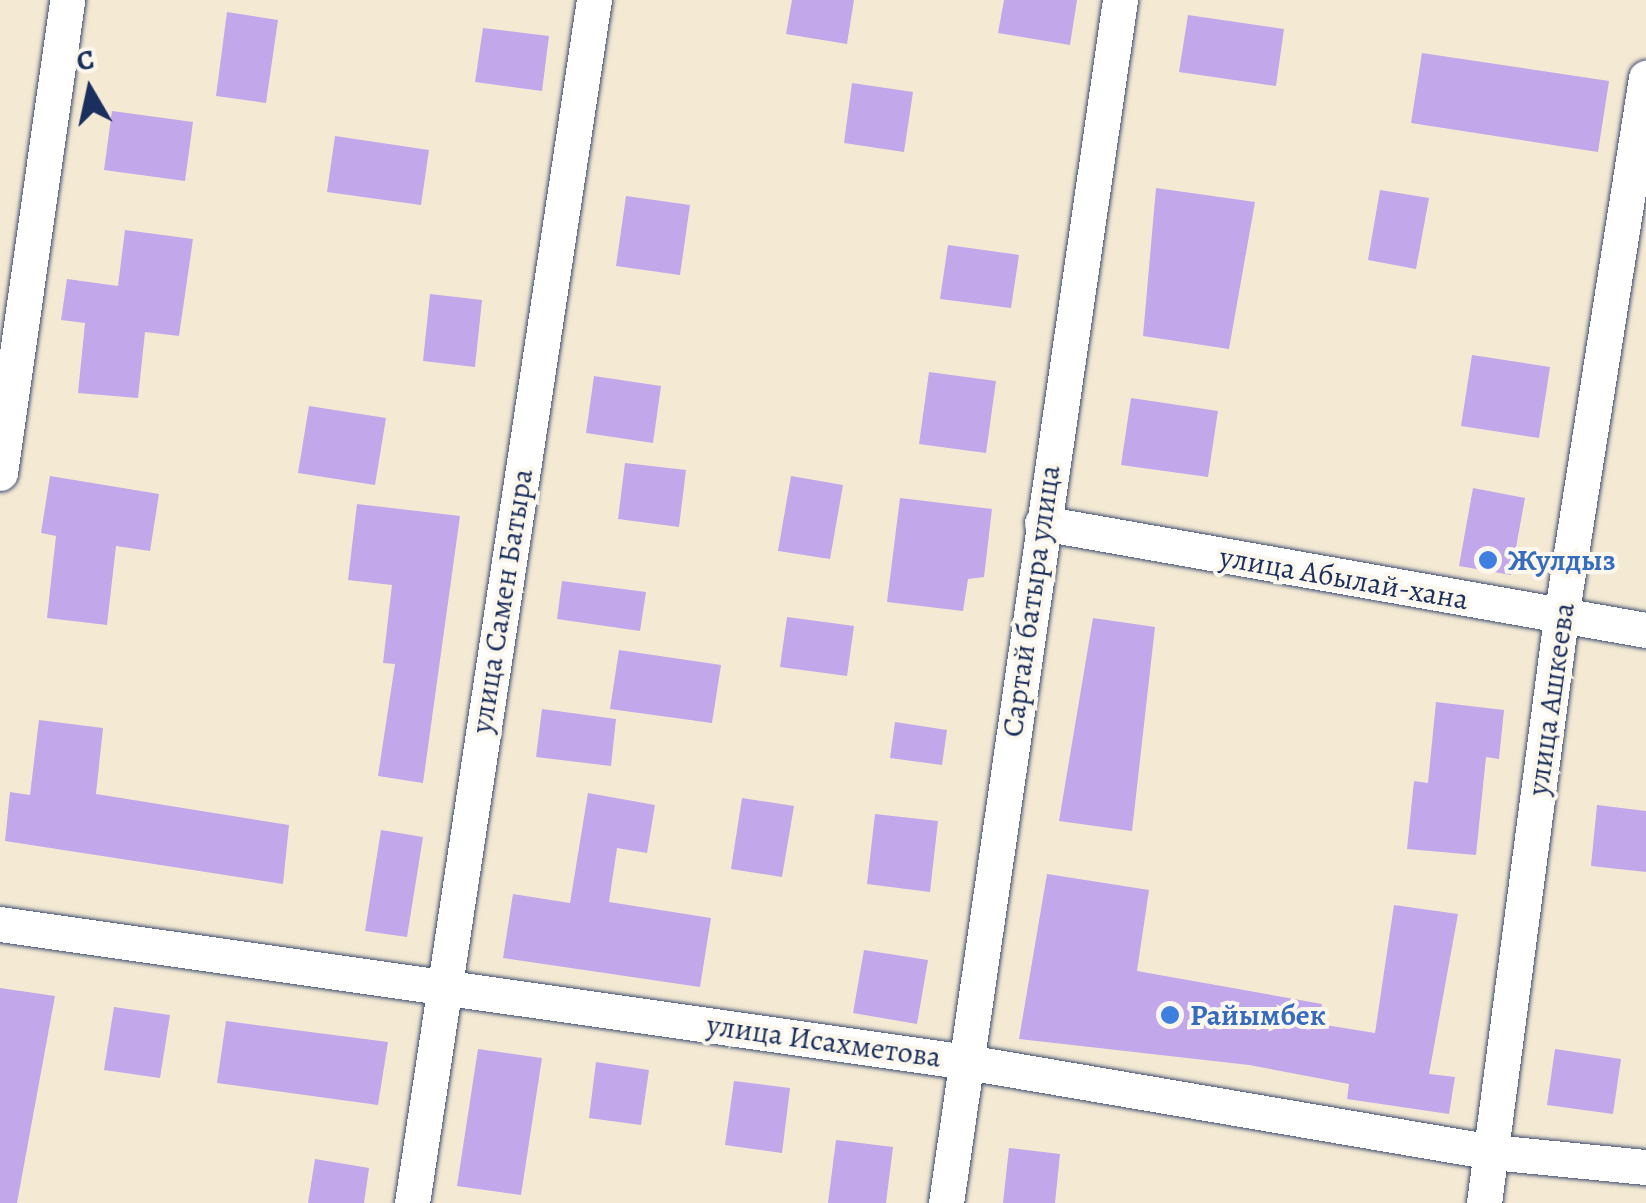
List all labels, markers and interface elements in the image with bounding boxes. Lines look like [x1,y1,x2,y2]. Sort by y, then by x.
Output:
north arrow [40,40,140,140]
text: С [74,40,97,80]
street label: Сартай батыра улица [994,463,1068,739]
street label: улица Самен Батыра [463,466,541,736]
street label: улица Абылай-хана [1217,538,1471,618]
place label: Жулдыз [1508,542,1615,578]
marker: Жулдыз [1477,549,1499,571]
street label: улица Ашкеева [1520,600,1582,798]
place label: Райымбек [1190,997,1326,1033]
marker: Райымбек [1159,1004,1181,1026]
street label: улица Исахметова [705,1007,943,1075]

